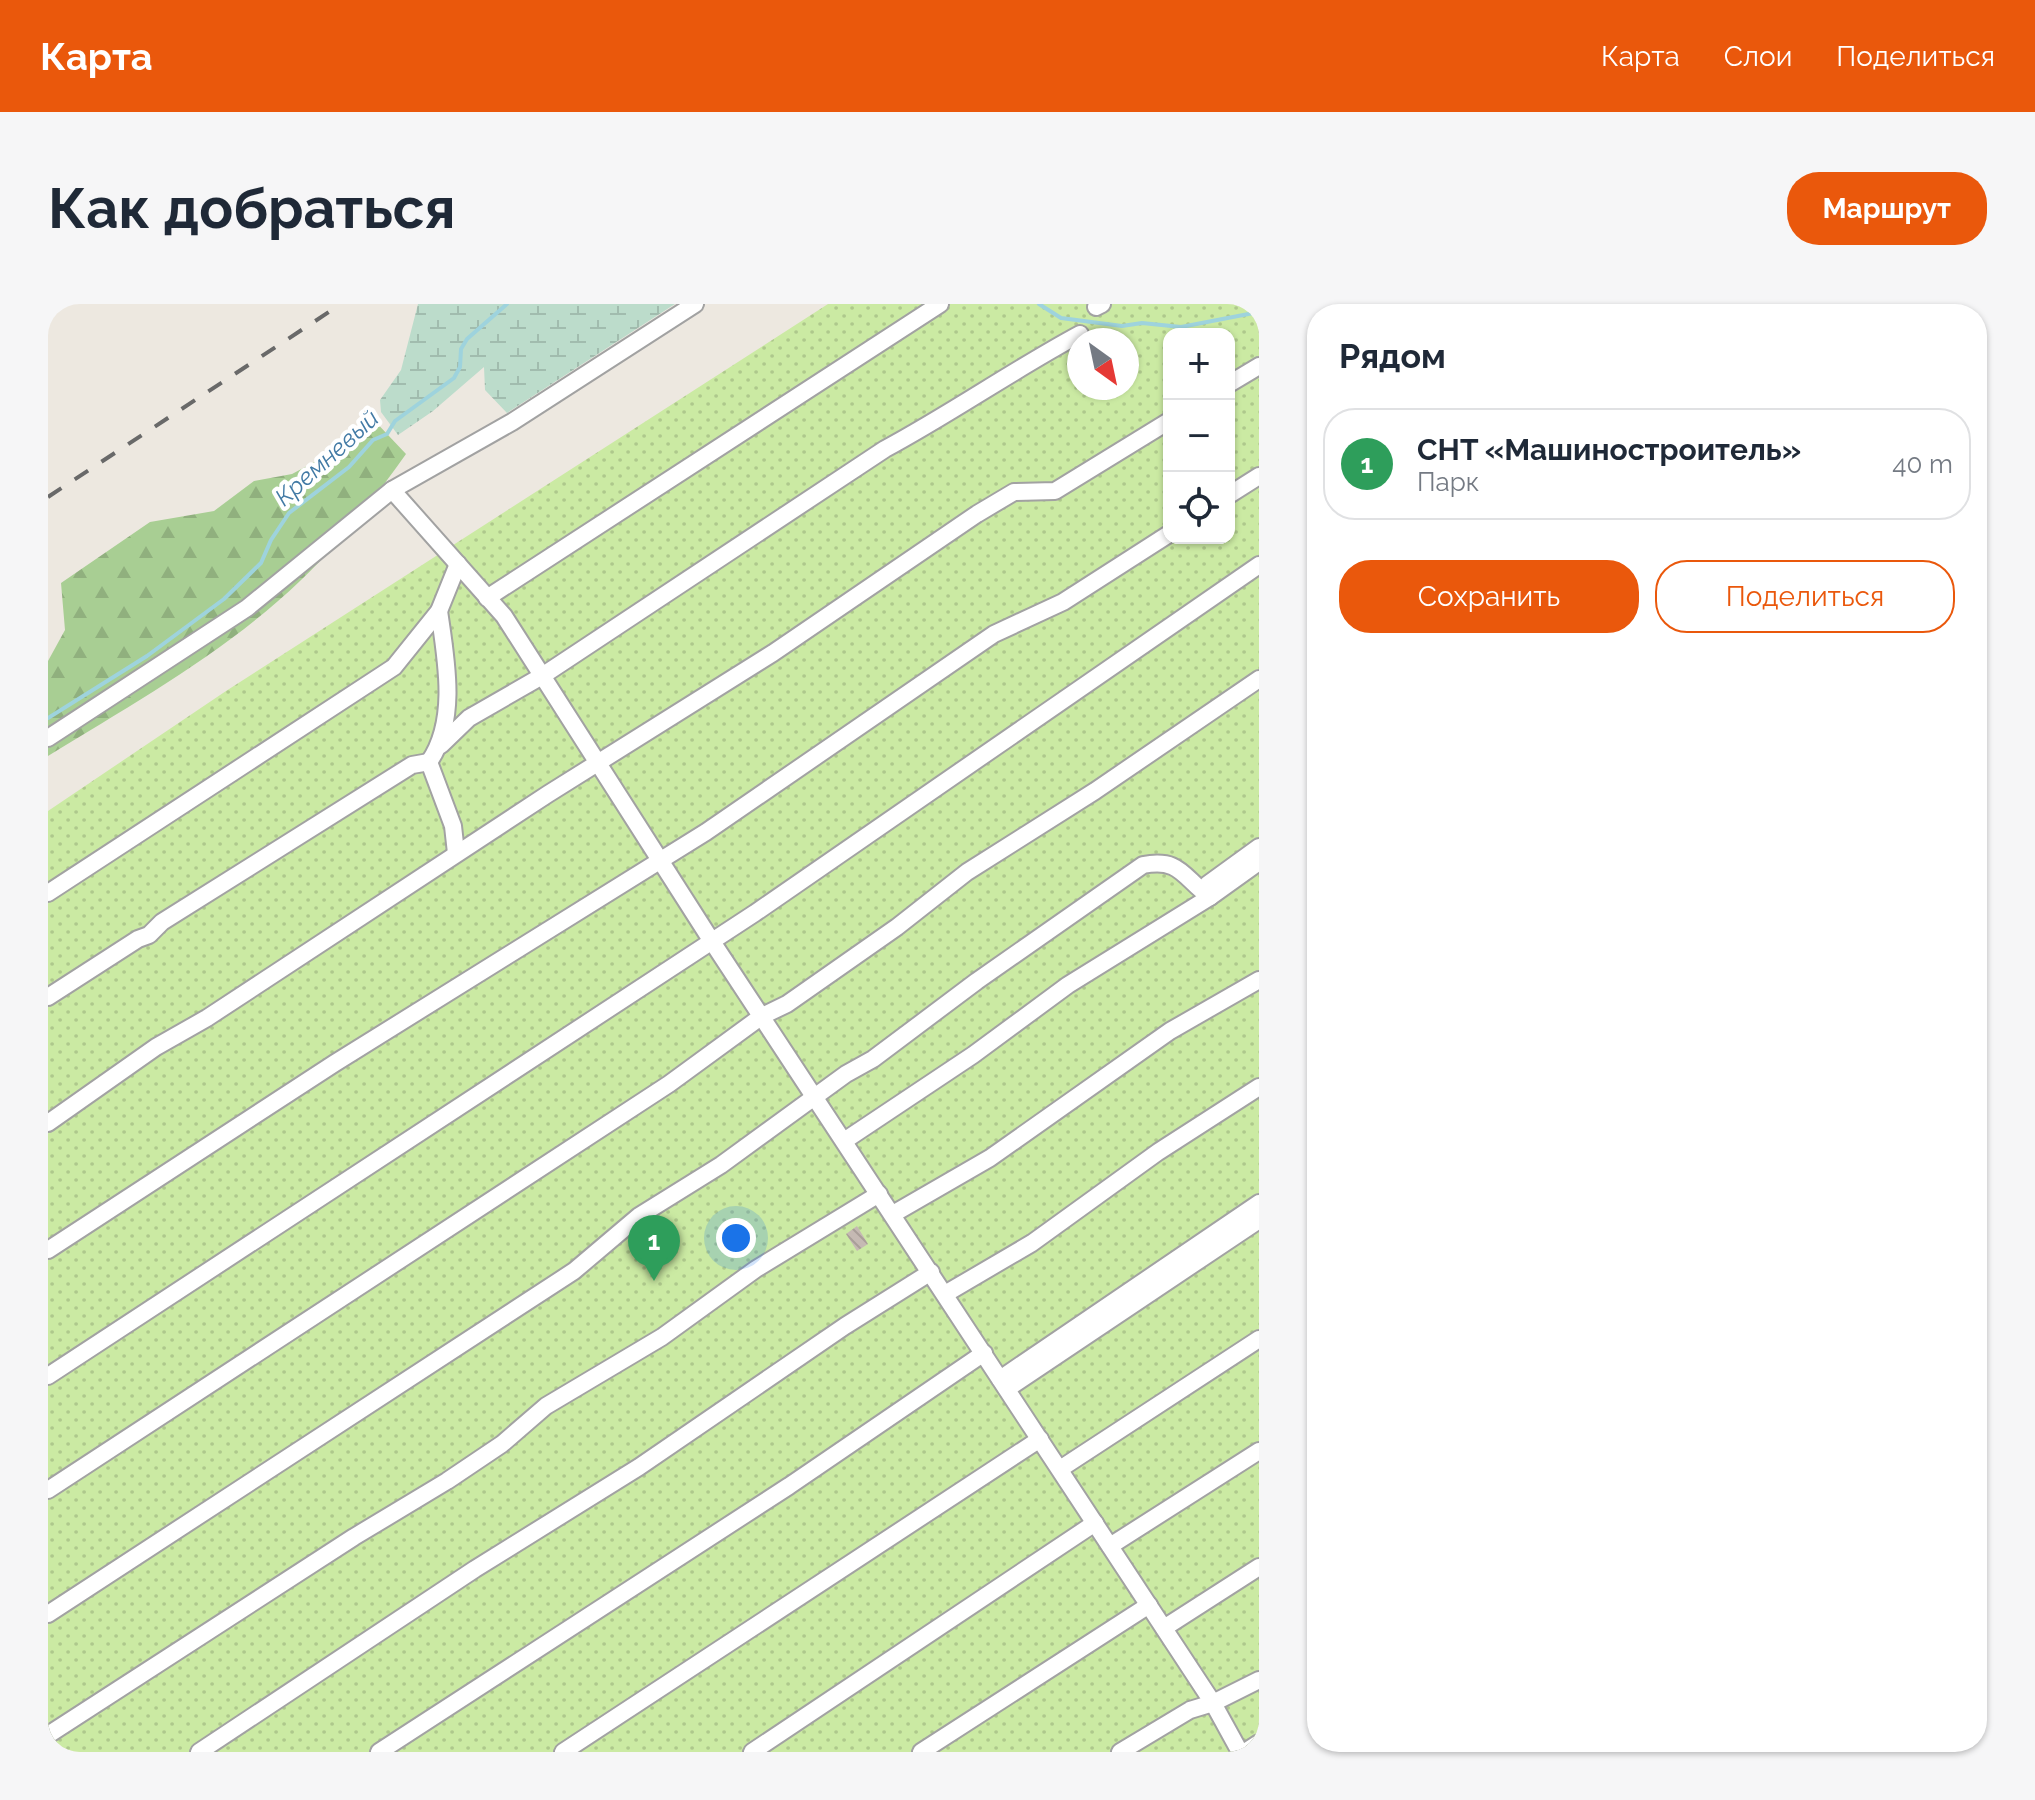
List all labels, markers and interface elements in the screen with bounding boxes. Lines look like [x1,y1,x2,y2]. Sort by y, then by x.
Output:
text: Карта [40,34,153,79]
text: Карта [1601,40,1680,73]
text: Слои [1724,40,1792,73]
text: Поделиться [1836,40,1995,73]
button: Маршрут [1787,172,1987,245]
text: Как добраться [48,175,455,241]
north arrow [1067,328,1139,400]
map controls [1163,328,1235,544]
button: + [1163,328,1235,400]
text: Рядом [1339,336,1446,376]
button: − [1163,400,1235,472]
water label: Кремневый [269,404,384,512]
text: СНТ «Машиностроитель» [1417,432,1801,467]
text: 1 [1361,449,1373,479]
text: 40 m [1892,449,1953,479]
text: Парк [1417,467,1479,497]
button: locate [1163,472,1235,544]
button: Сохранить [1339,560,1639,633]
button: Поделиться [1655,560,1955,633]
pin: 1 [628,1215,680,1281]
your location [716,1218,756,1258]

